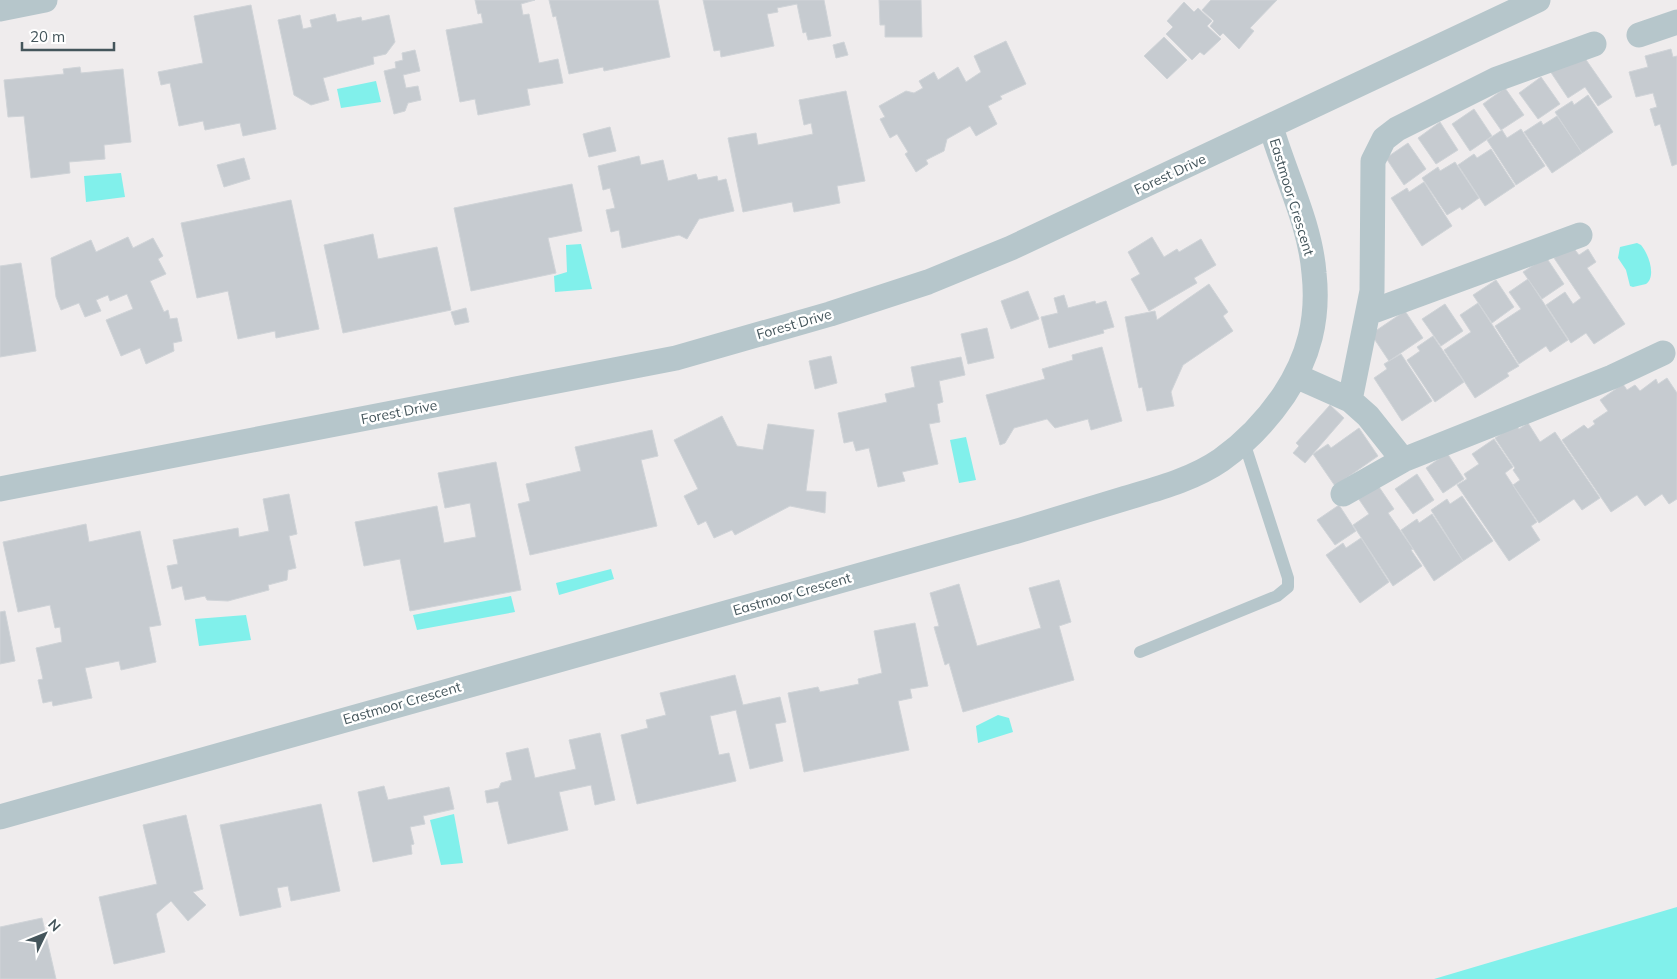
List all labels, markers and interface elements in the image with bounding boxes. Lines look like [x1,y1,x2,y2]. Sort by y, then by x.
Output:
scale bar [22,20,115,52]
text: 20 m [30,27,65,46]
street label: Eastmoor Crescent [1266,136,1318,258]
street label: Forest Drive [1131,149,1209,199]
street label: Forest Drive [754,305,834,343]
street label: Forest Drive [359,396,439,428]
street label: Eastmoor Crescent [731,569,853,619]
street label: Eastmoor Crescent [341,678,463,728]
north arrow [20,909,70,959]
text: N [44,915,65,935]

